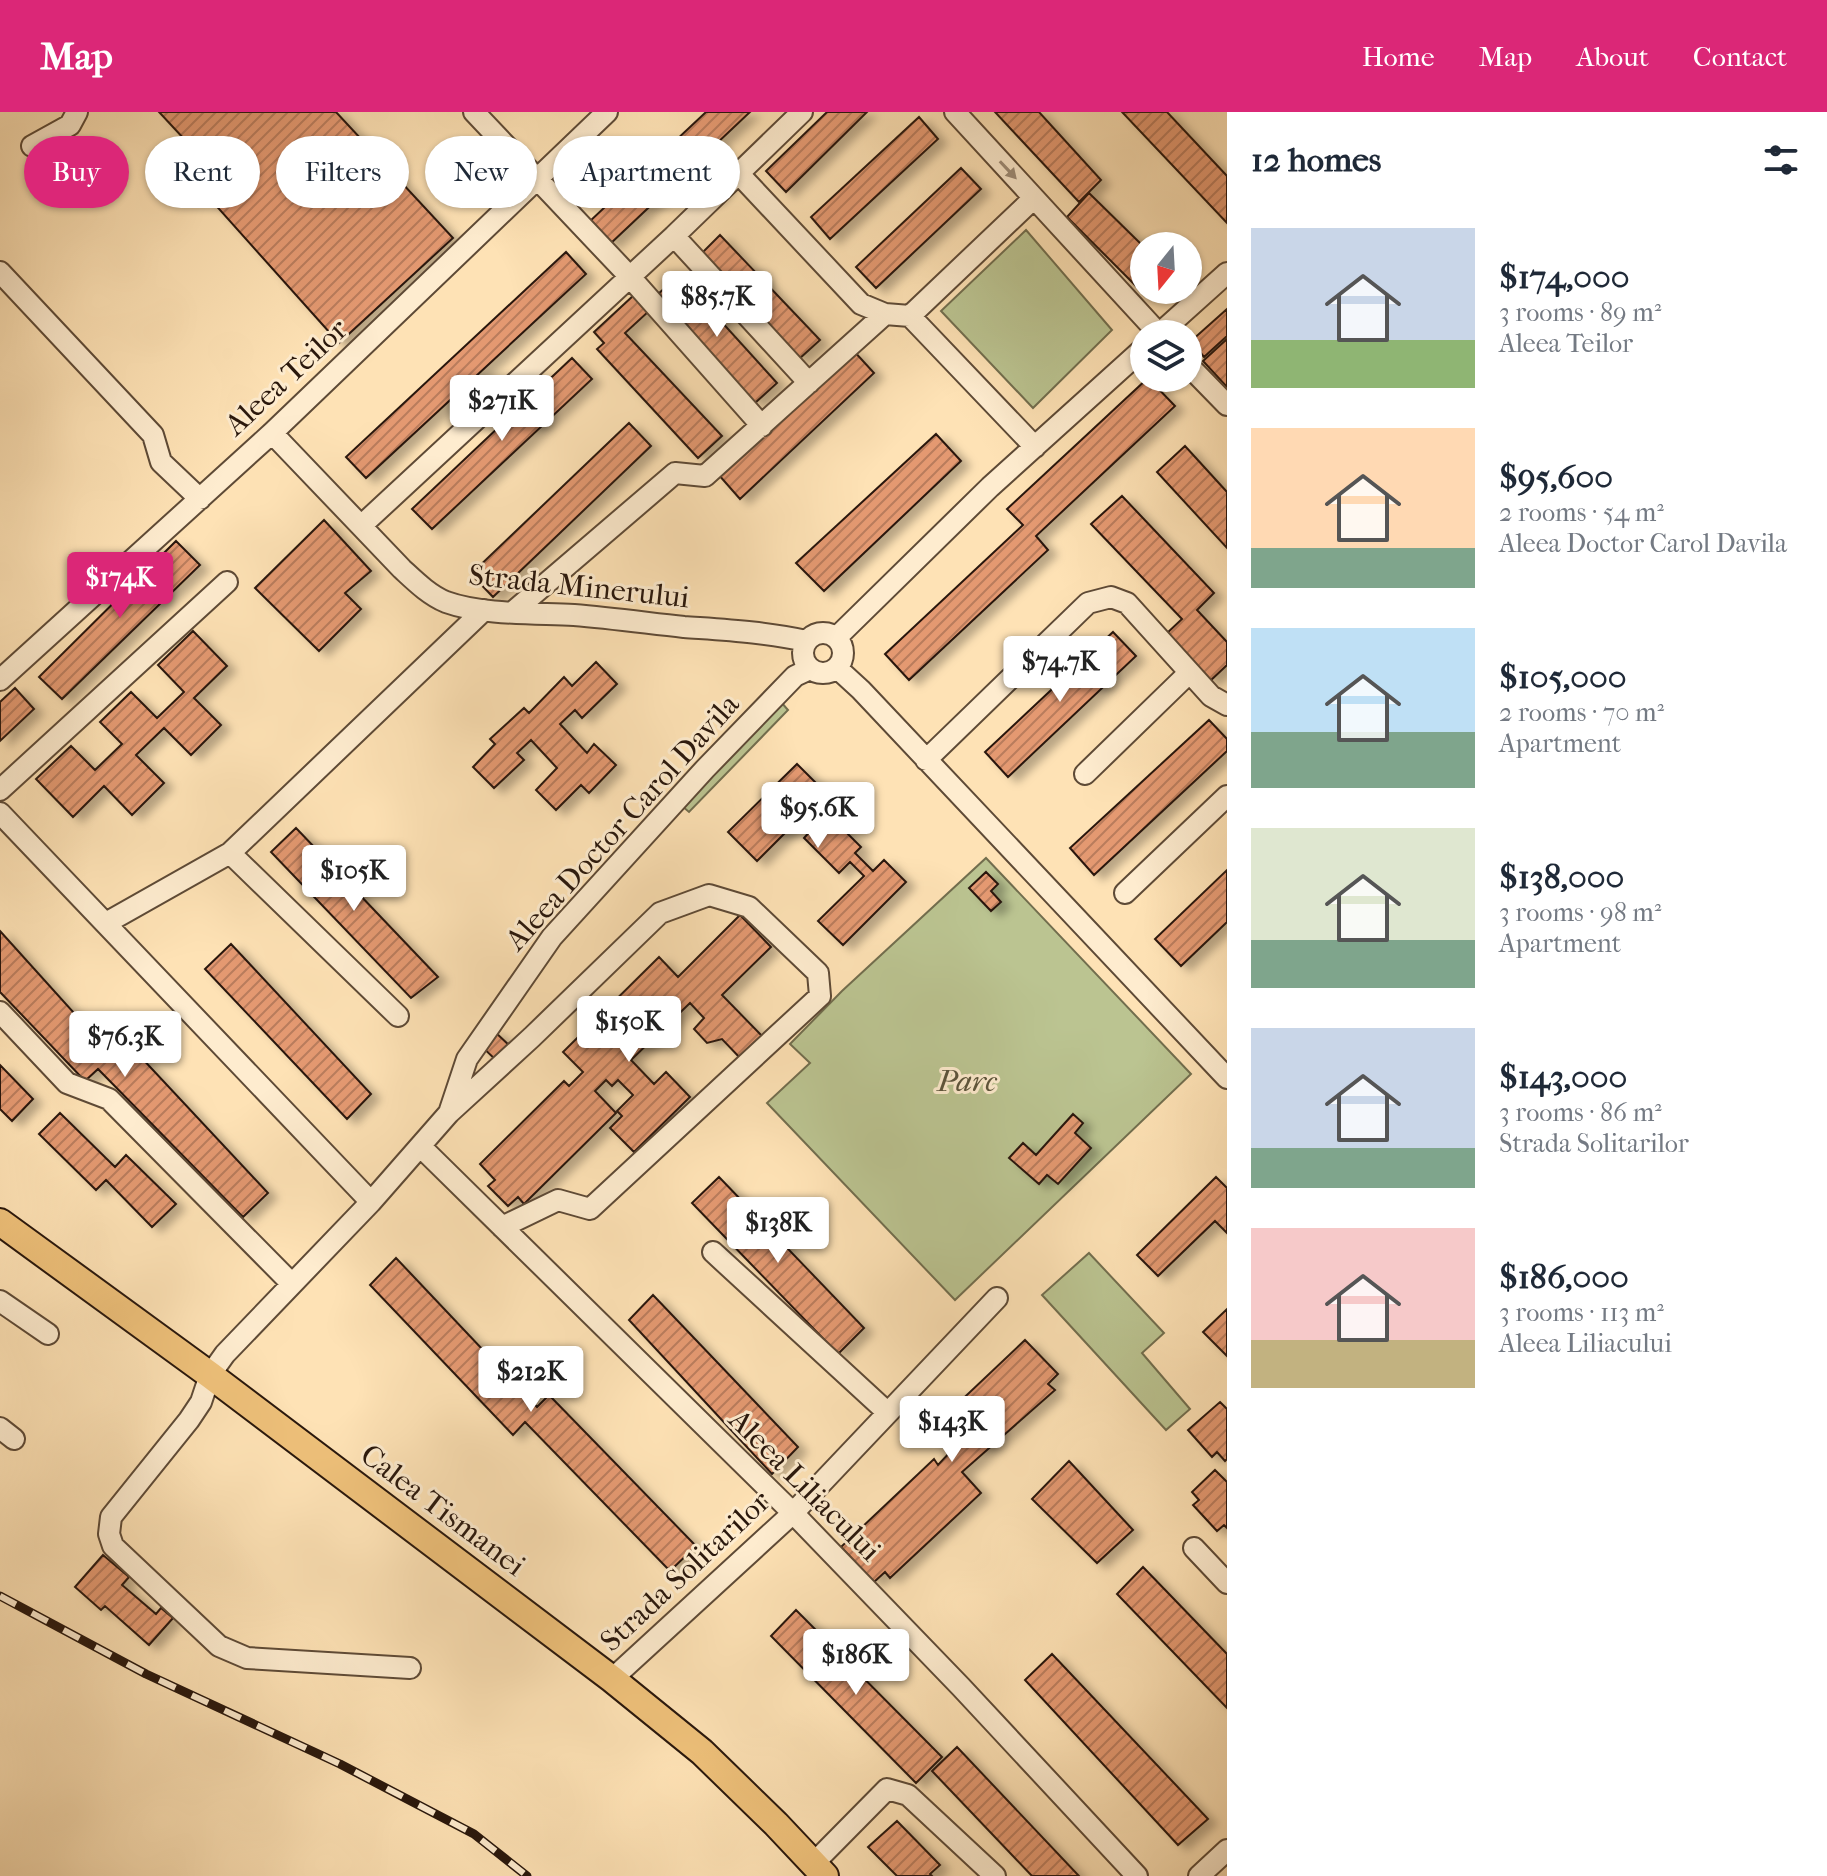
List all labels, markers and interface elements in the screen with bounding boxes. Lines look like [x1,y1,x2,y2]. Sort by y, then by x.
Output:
text: Map [40,34,113,79]
text: Home [1362,40,1435,73]
text: Map [1479,40,1532,73]
text: About [1576,40,1649,73]
text: Contact [1693,40,1787,73]
chip: Buy [24,136,129,208]
chip: Rent [145,136,260,208]
chip: Filters [276,136,409,208]
chip: New [425,136,537,208]
chip: Apartment [553,136,740,208]
icon: filters [1759,138,1803,182]
text: 12 homes [1251,140,1381,180]
one-way arrow [999,160,1017,179]
north arrow [1130,232,1202,304]
map controls [1130,232,1202,392]
text: $174,000 [1499,257,1630,297]
icon: home [1315,260,1411,356]
pin: $85.7K [652,271,782,339]
text: $85.7K [680,281,754,312]
text: 3 rooms · 89 m² [1499,297,1661,328]
street label: Aleea Teilor [217,312,355,444]
button: layers [1130,320,1202,392]
text: Aleea Teilor [1499,328,1633,359]
pin: $271K [446,375,558,443]
text: $271K [468,385,536,416]
text: $95,600 [1499,457,1613,497]
icon: home [1315,460,1411,556]
text: 2 rooms · 54 m² [1499,497,1664,528]
text: Aleea Doctor Carol Davila [1499,528,1787,559]
pin: $174K [64,552,176,620]
street label: Strada Minerului [467,558,691,616]
text: $174K [85,562,155,593]
pin: $74.7K [995,636,1125,704]
text: $74.7K [1021,646,1099,677]
text: $105,000 [1499,657,1626,697]
icon: home [1315,660,1411,756]
street label: Aleea Doctor Carol Davila [497,686,747,958]
text: 2 rooms · 70 m² [1499,697,1664,728]
text: Apartment [1499,728,1621,759]
pin: $95.6K [753,782,883,850]
text: $95.6K [779,792,857,823]
pin: $105K [298,845,410,913]
text: $105K [320,855,388,886]
text: $138,000 [1499,857,1624,897]
icon: home [1315,860,1411,956]
text: 3 rooms · 98 m² [1499,897,1661,928]
text: Apartment [1499,928,1621,959]
pin: $150K [573,996,685,1064]
text: $150K [595,1006,663,1037]
pin: $76.3K [60,1011,190,1079]
text: $76.3K [87,1021,163,1052]
text: $143,000 [1499,1057,1627,1097]
icon: home [1315,1060,1411,1156]
park label: Parc [935,1064,997,1099]
text: 3 rooms · 86 m² [1499,1097,1662,1128]
text: Strada Solitarilor [1499,1128,1689,1159]
pin: $138K [722,1197,834,1265]
text: $138K [745,1207,811,1238]
text: $186,000 [1499,1257,1629,1297]
icon: home [1315,1260,1411,1356]
text: 3 rooms · 113 m² [1499,1297,1664,1328]
text: Aleea Liliacului [1499,1328,1672,1359]
pin: $212K [475,1346,587,1414]
text: $212K [496,1356,566,1387]
pin: $143K [896,1396,1008,1464]
street label: Aleea Liliacului [721,1402,888,1568]
text: $143K [918,1406,986,1437]
street label: Calea Tismanei [354,1437,532,1584]
street label: Strada Solitarilor [593,1484,778,1659]
pin: $186K [800,1629,912,1697]
text: $186K [821,1639,891,1670]

